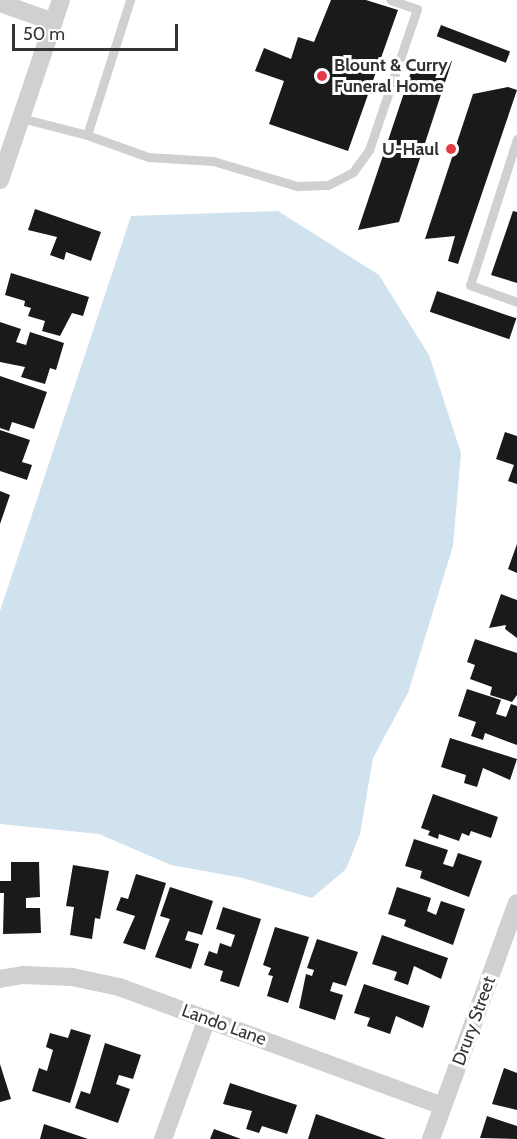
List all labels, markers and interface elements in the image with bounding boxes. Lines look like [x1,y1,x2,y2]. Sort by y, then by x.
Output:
scale bar [15,12,182,50]
text: 50 m [23,23,65,45]
place label: Blount & Curry Funeral Home [334,55,448,98]
marker: Blount & Curry Funeral Home [315,69,329,83]
place label: U-Haul [382,138,439,160]
marker: U-Haul [444,142,458,156]
street label: Drury Street [448,974,500,1068]
street label: Lando Lane [179,1000,269,1050]

